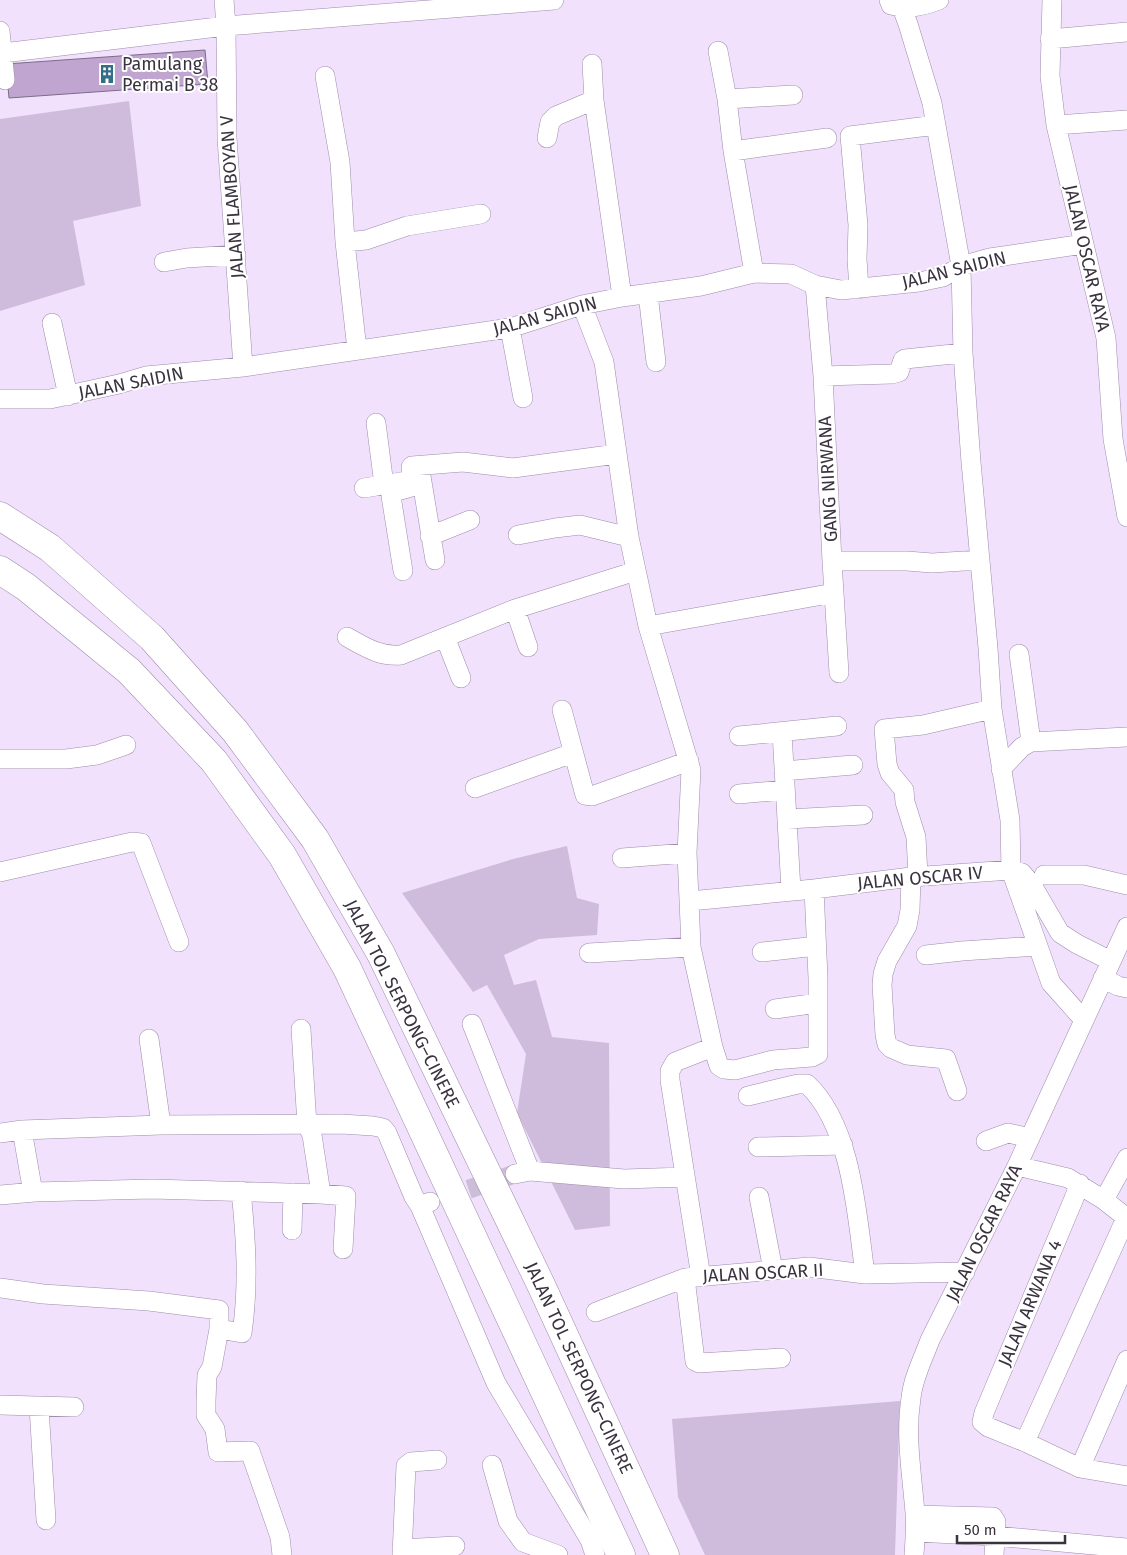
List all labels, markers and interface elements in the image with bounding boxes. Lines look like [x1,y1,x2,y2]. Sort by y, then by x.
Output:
place label: Pamulang Permai B 38 [122,53,218,96]
building icon: Pamulang Permai B 38 [96,63,118,85]
street label: JALAN FLAMBOYAN V [215,115,249,279]
street label: JALAN OSCAR RAYA [1059,182,1115,334]
street label: JALAN SAIDIN [900,246,1008,294]
street label: JALAN SAIDIN [491,292,599,340]
street label: JALAN SAIDIN [77,362,185,404]
street label: GANG NIRWANA [814,415,842,543]
street label: JALAN OSCAR IV [856,862,984,894]
street label: JALAN TOL SERPONG–CINERE [340,896,464,1112]
street label: JALAN OSCAR RAYA [941,1160,1027,1305]
street label: JALAN ARWANA 4 [993,1236,1067,1370]
street label: JALAN TOL SERPONG–CINERE [520,1259,638,1477]
street label: JALAN OSCAR II [702,1259,824,1287]
scale bar [957,1512,1064,1544]
text: 50 m [964,1521,997,1539]

